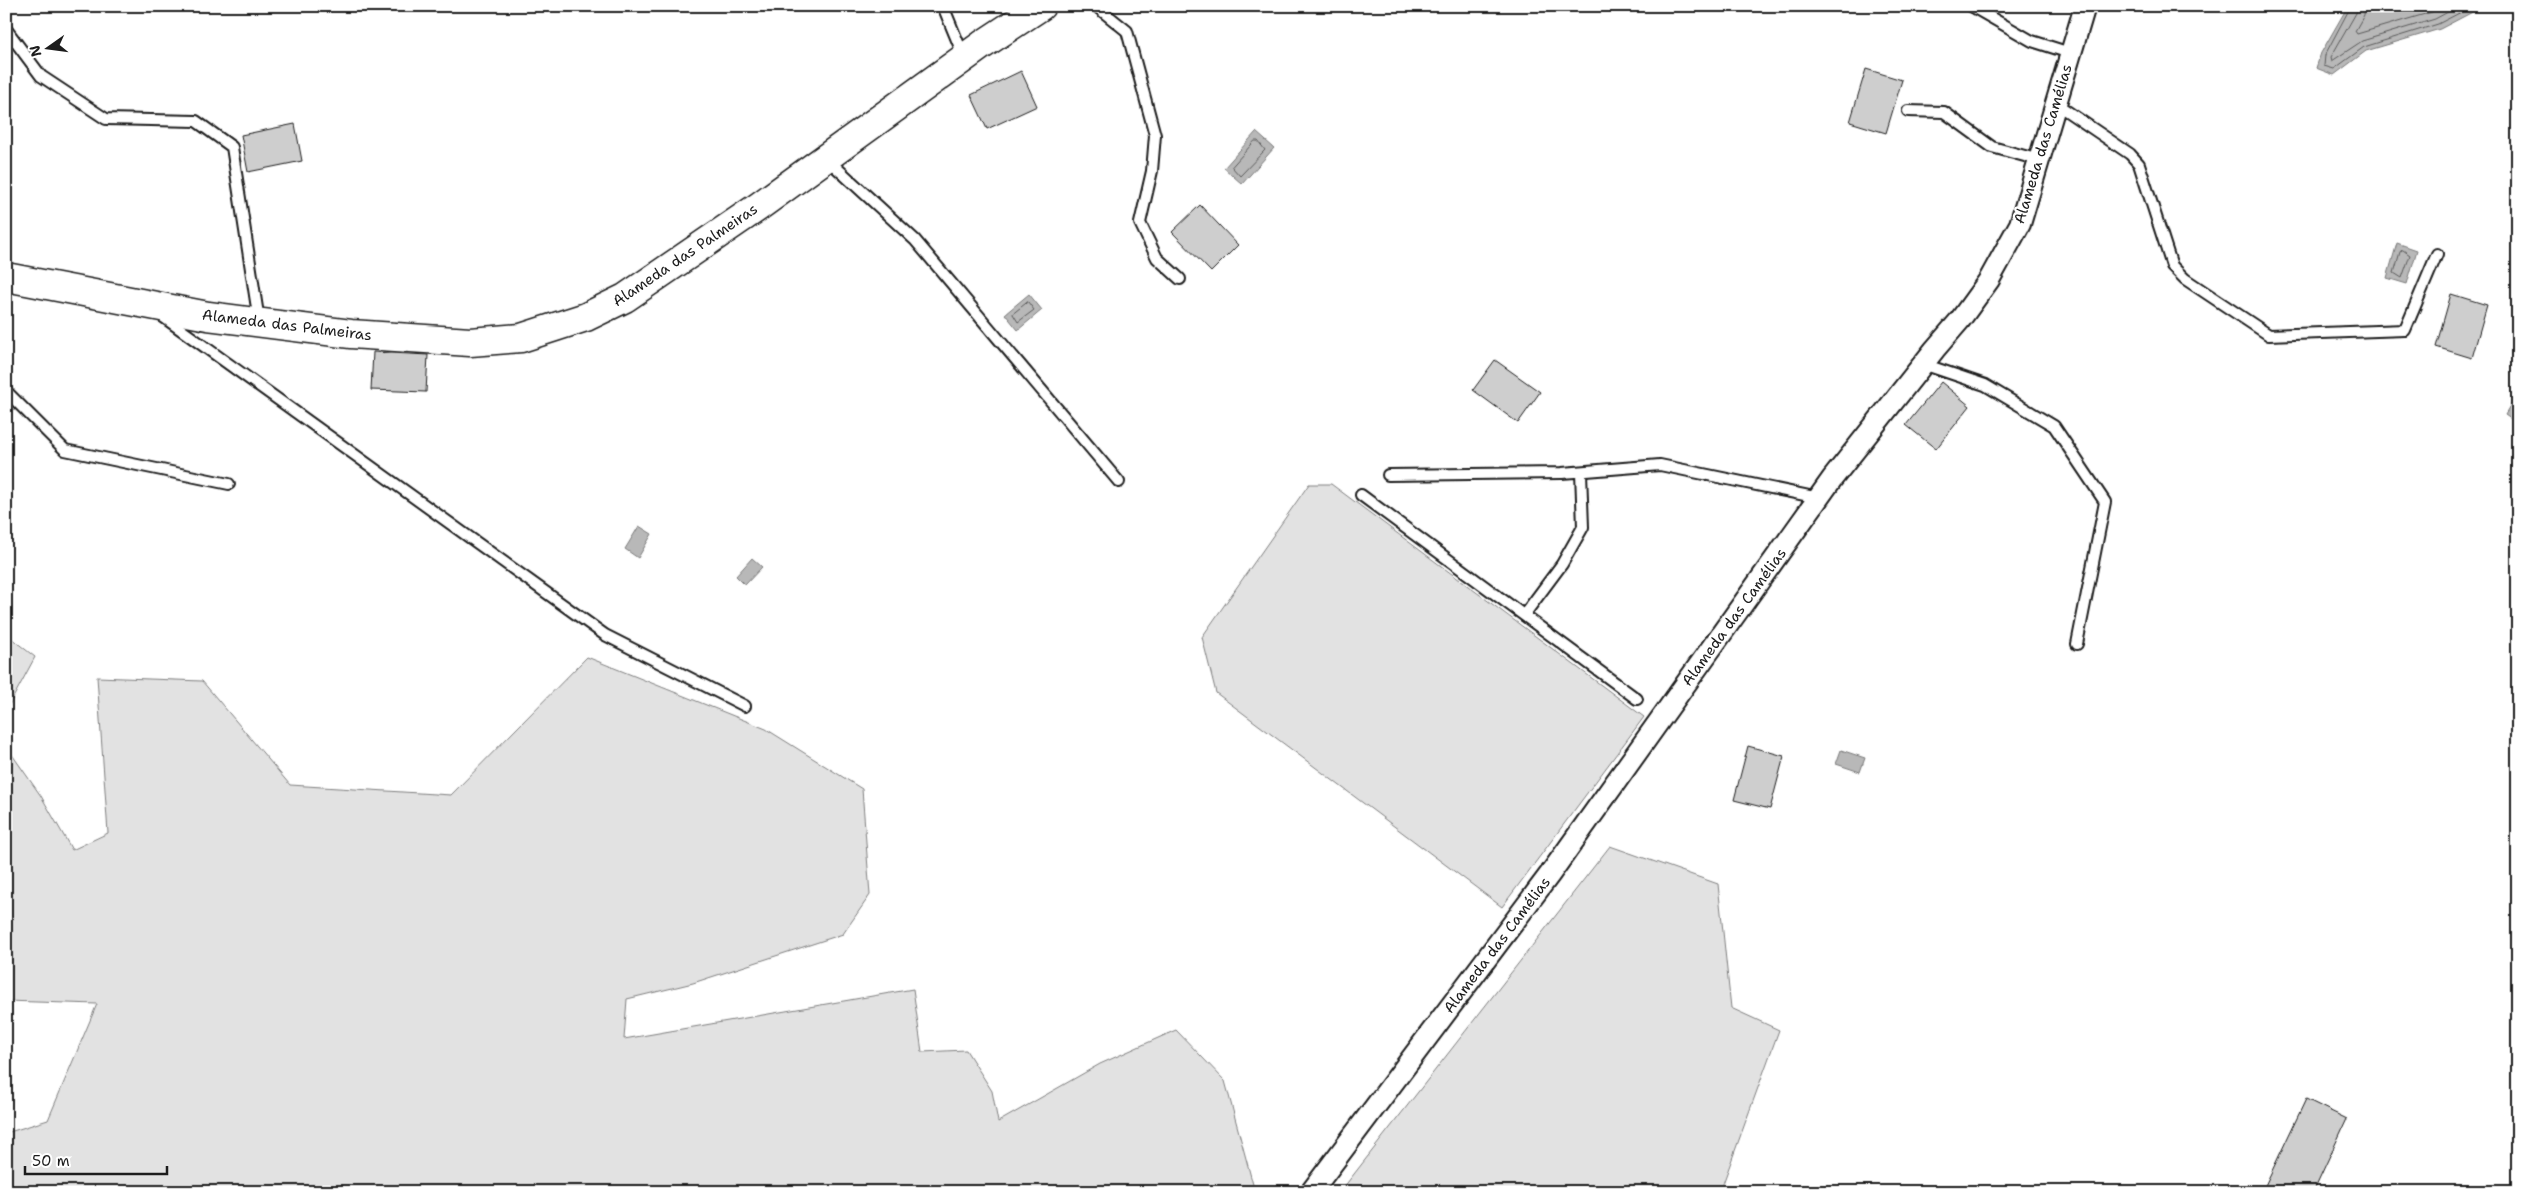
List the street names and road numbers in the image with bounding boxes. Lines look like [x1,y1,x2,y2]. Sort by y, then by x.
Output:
street label: Alameda das Camélias [2009,62,2077,226]
street label: Alameda das Palmeiras [609,199,761,311]
street label: Alameda das Palmeiras [201,305,373,345]
street label: Alameda das Camélias [1677,544,1791,690]
street label: Alameda das Camélias [1439,873,1555,1017]

